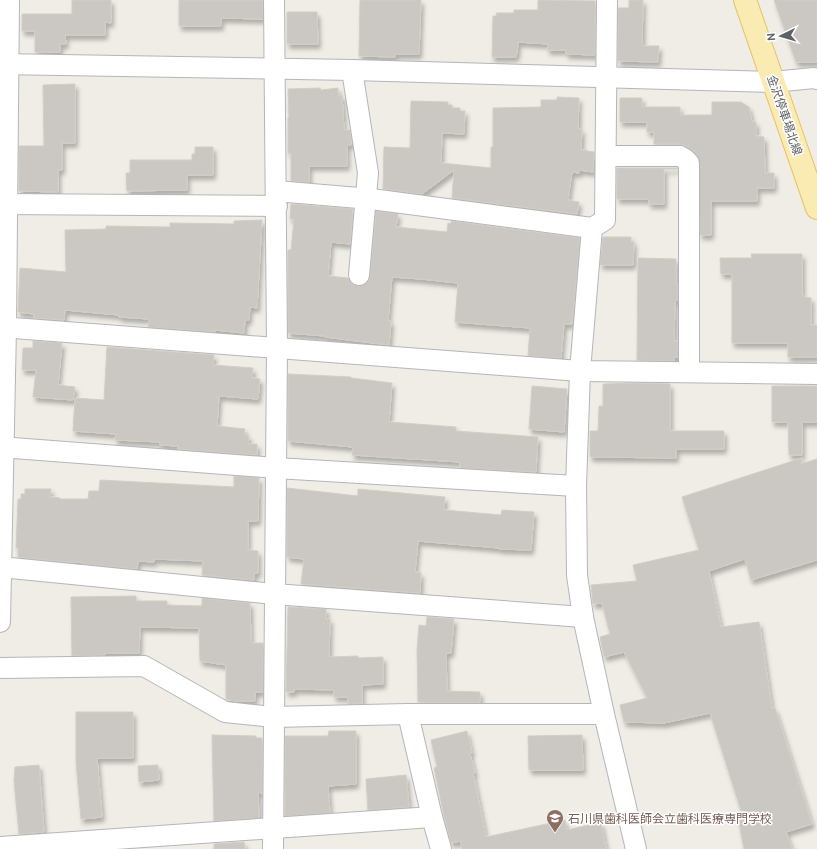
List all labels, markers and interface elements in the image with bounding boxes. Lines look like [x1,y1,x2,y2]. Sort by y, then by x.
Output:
north arrow [761,16,801,56]
text: N [764,32,778,41]
street label: 金沢停車場北線 [764,73,806,157]
school or university icon: 石川県歯科医師会立歯科医療専門学校 [545,808,565,833]
place label: 石川県歯科医師会立歯科医療専門学校 [568,811,772,826]

